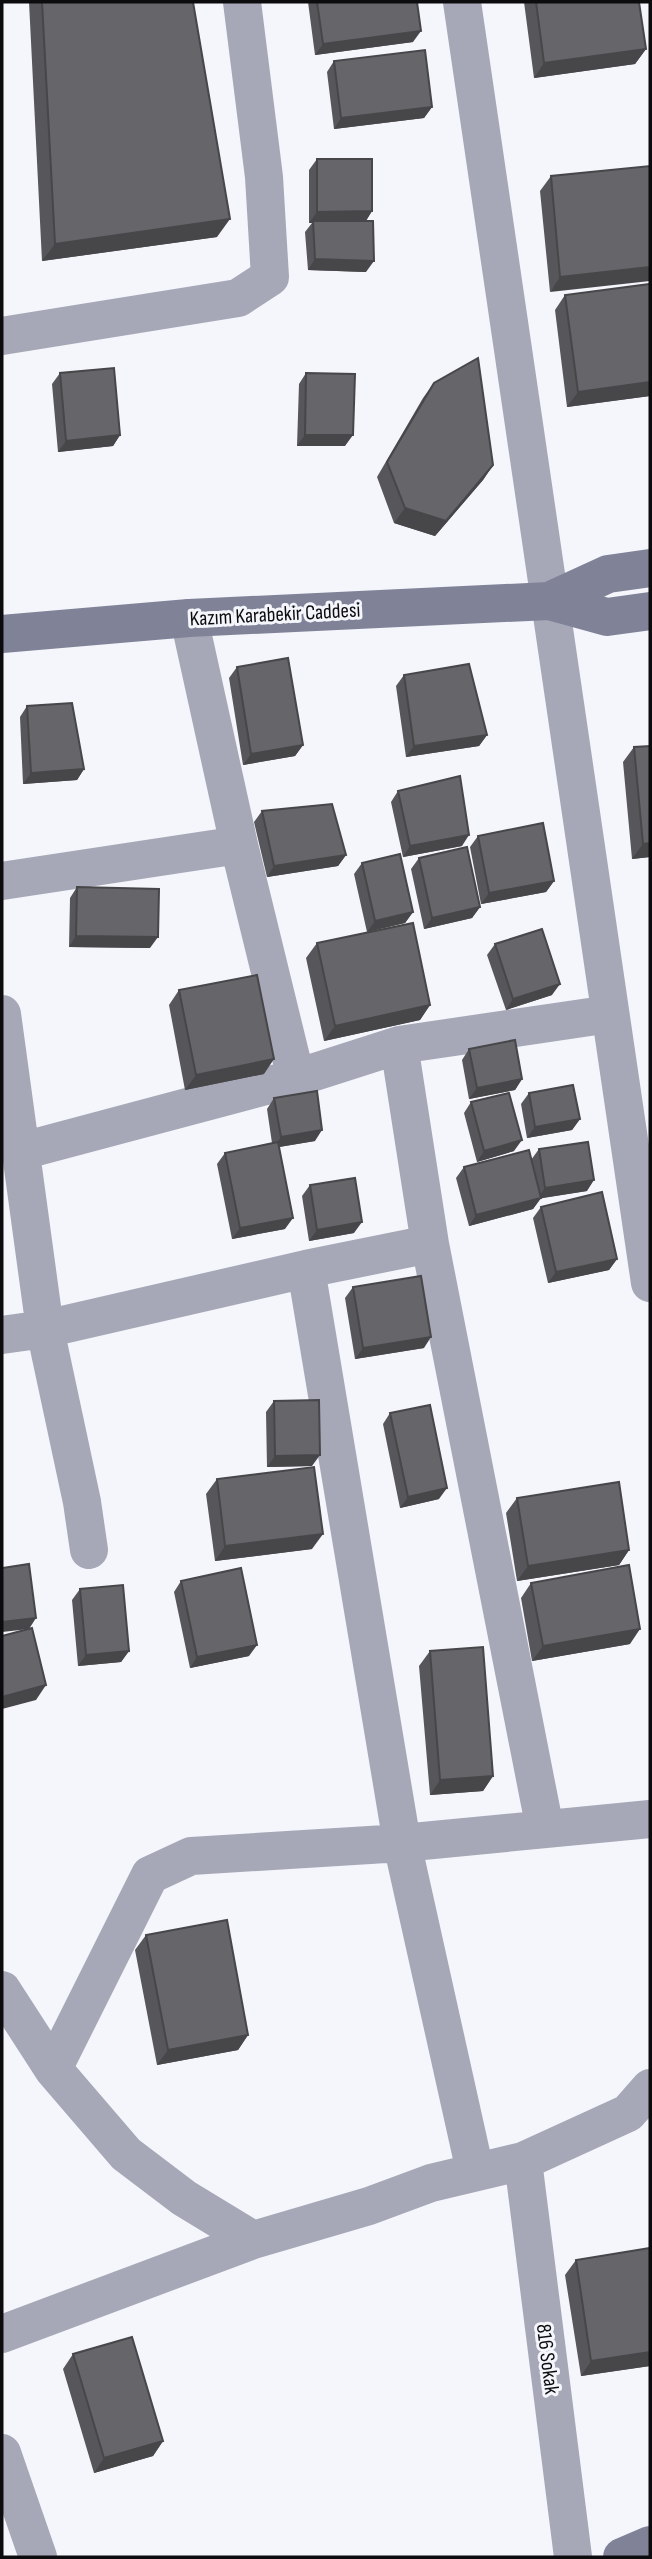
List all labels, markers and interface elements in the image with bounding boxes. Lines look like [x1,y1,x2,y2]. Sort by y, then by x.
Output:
street label: Kazım Karabekir Caddesi [189,598,361,631]
street label: 816 Sokak [531,2322,564,2396]

